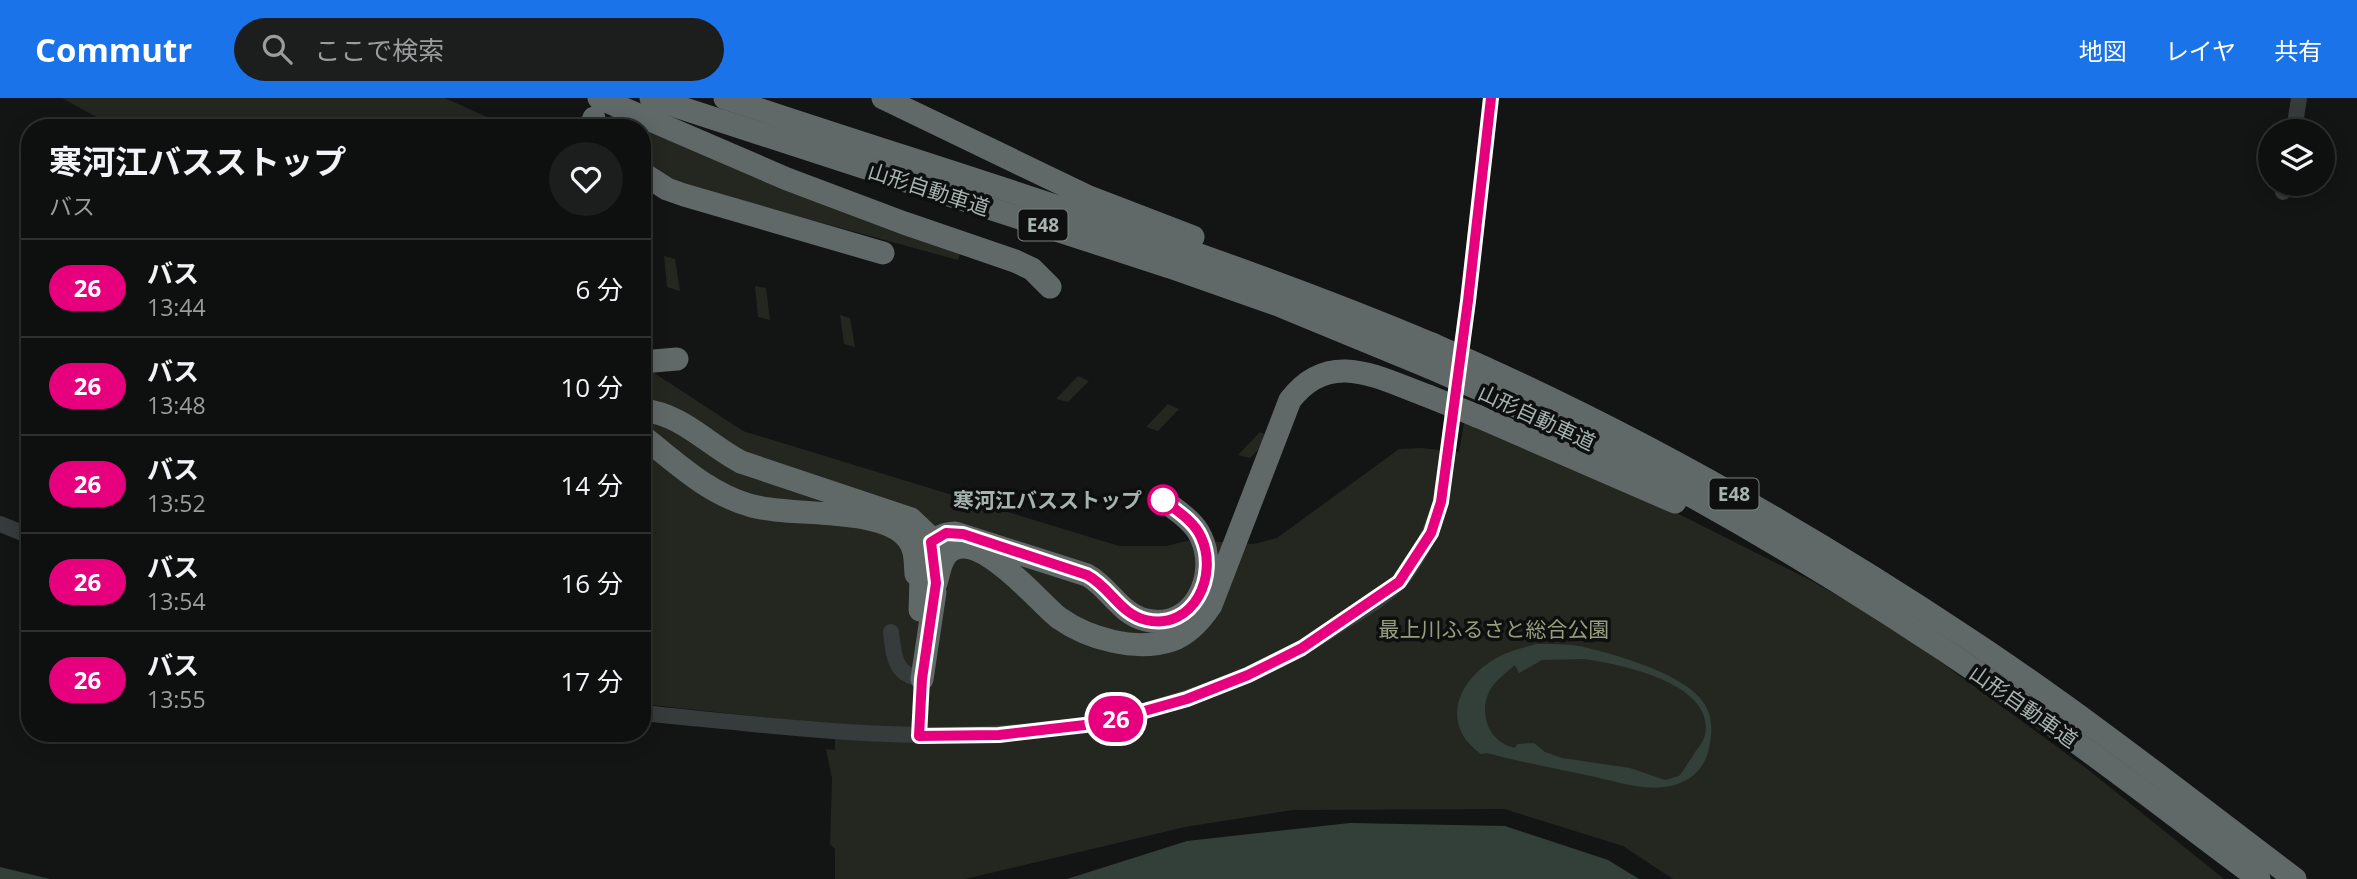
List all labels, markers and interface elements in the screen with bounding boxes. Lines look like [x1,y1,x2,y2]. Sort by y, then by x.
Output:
search box [234,18,724,81]
text: Commutr [35,27,192,72]
icon: search [258,30,296,68]
text: ここで検索 [314,32,444,68]
text: 地図 [2079,34,2127,67]
text: レイヤ [2165,34,2236,67]
text: 共有 [2274,34,2322,67]
map controls [2258,119,2335,196]
button: layers [2258,119,2335,196]
text: 寒河江バスストップ [49,139,346,184]
button: heart [549,142,623,216]
street label: 山形自動車道 [865,156,993,222]
text: バス [49,190,95,222]
road number: E48 [1018,209,1068,240]
text: バス [147,255,199,291]
text: 26 [74,271,101,304]
text: 6 分 [575,271,623,307]
text: 13:44 [147,291,206,323]
text: バス [147,353,199,389]
text: 26 [74,369,101,402]
text: 10 分 [561,369,623,405]
street label: 山形自動車道 [1474,378,1600,456]
text: 13:48 [147,389,206,421]
text: バス [147,451,199,487]
text: 26 [74,467,101,500]
text: 14 分 [561,467,623,503]
road number: E48 [1710,478,1758,510]
marker: 寒河江バスストップ [1148,485,1178,515]
place label: 寒河江バスストップ [953,486,1142,514]
text: 13:52 [147,487,206,519]
text: バス [147,549,199,585]
text: 26 [74,565,101,598]
text: 16 分 [561,565,623,601]
text: 13:54 [147,585,206,617]
park label: 最上川ふるさと総合公園 [1379,615,1610,643]
text: バス [147,647,199,683]
street label: 山形自動車道 [1964,658,2084,754]
text: 26 [74,663,101,696]
text: 17 分 [561,663,623,699]
text: 13:55 [147,683,206,715]
line badge: 26 [1084,696,1148,742]
text: 26 [1102,702,1130,735]

